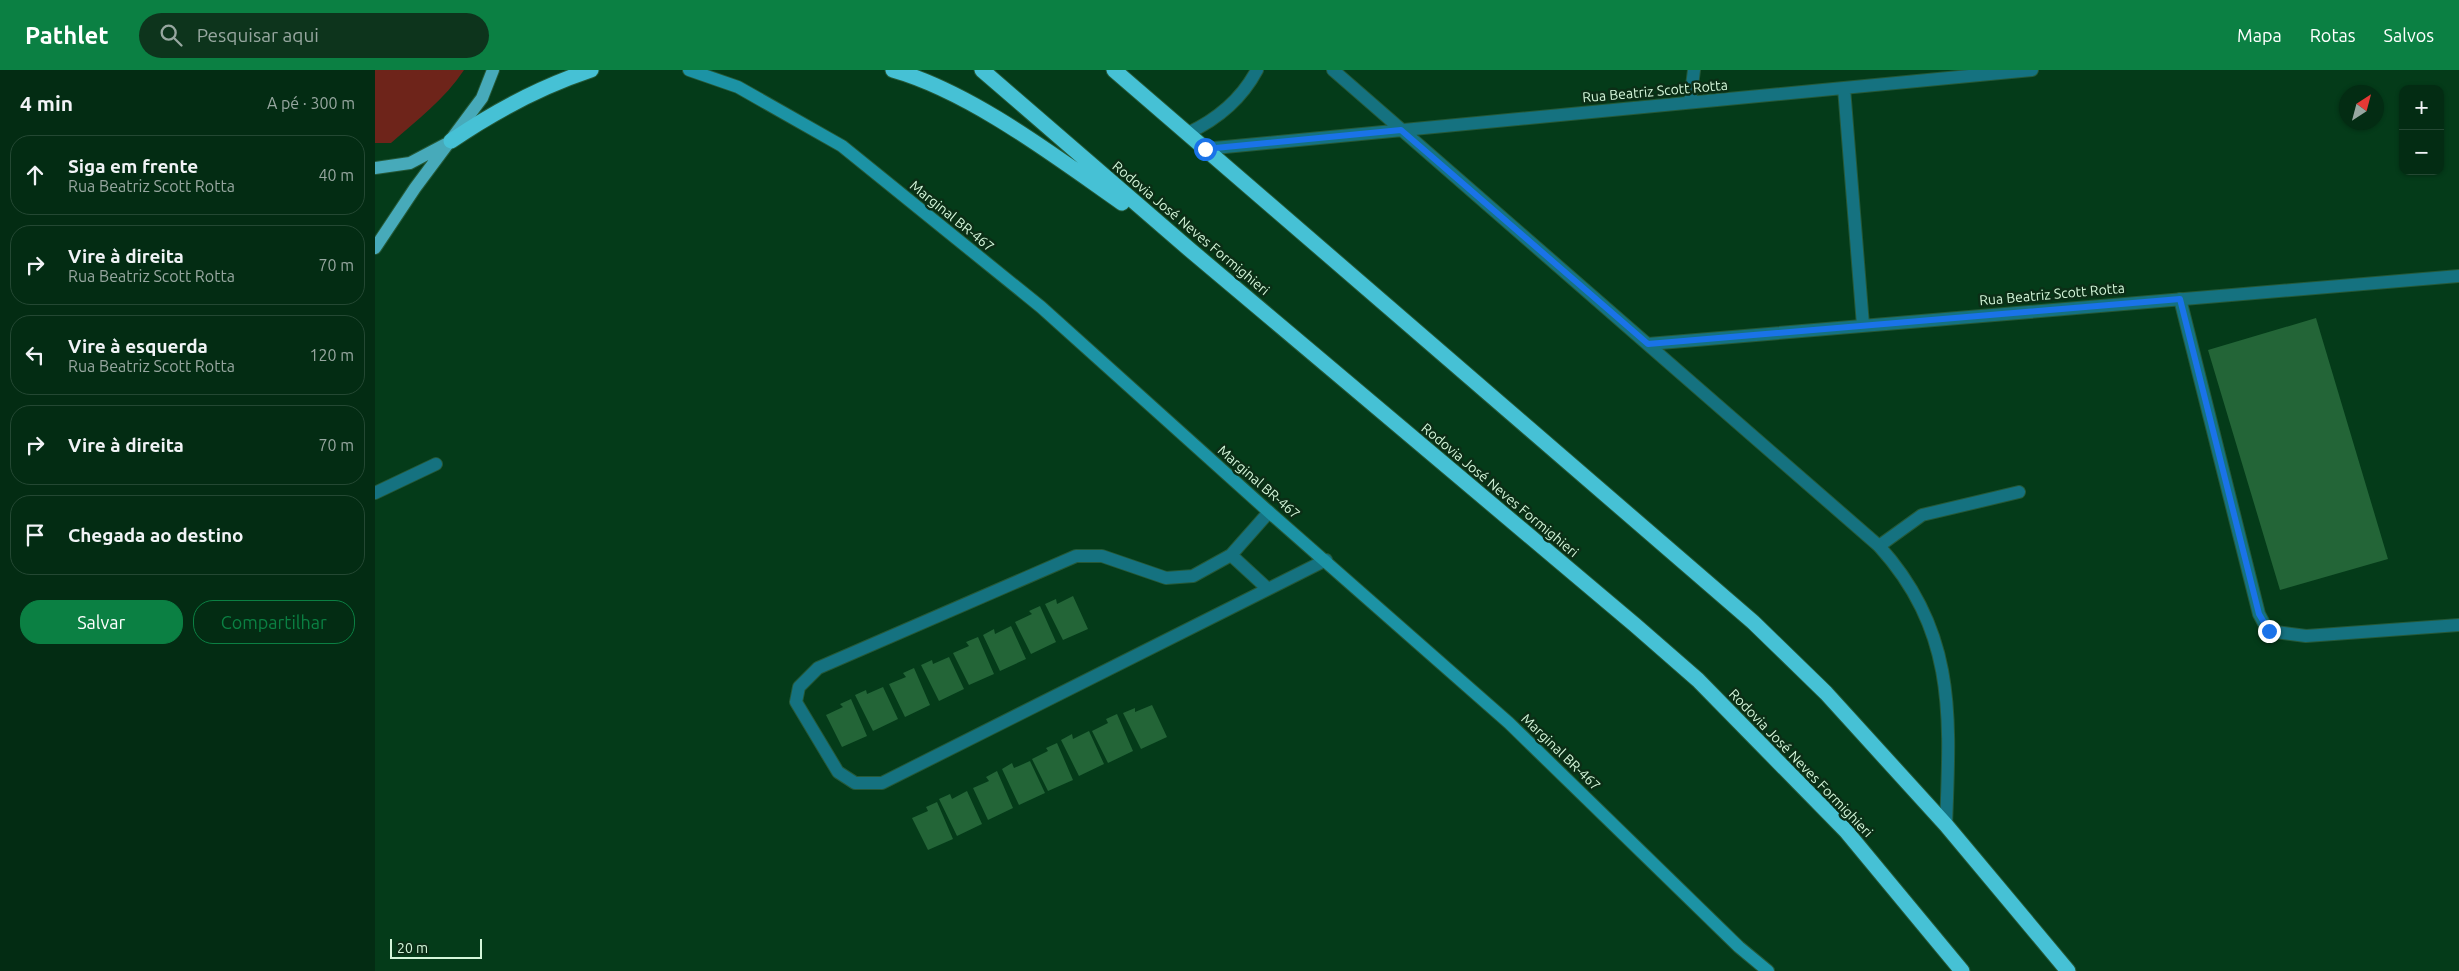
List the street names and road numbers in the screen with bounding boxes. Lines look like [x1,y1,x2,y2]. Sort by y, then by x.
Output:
street label: Rua Beatriz Scott Rotta [1582,77,1728,105]
street label: Rodovia José Neves Formighieri [1109,158,1273,298]
street label: Marginal BR-467 [907,177,997,255]
street label: Rua Beatriz Scott Rotta [1979,280,2125,308]
street label: Rodovia José Neves Formighieri [1418,420,1582,560]
street label: Marginal BR-467 [1215,442,1303,522]
street label: Rodovia José Neves Formighieri [1726,686,1876,840]
street label: Marginal BR-467 [1518,710,1604,794]

